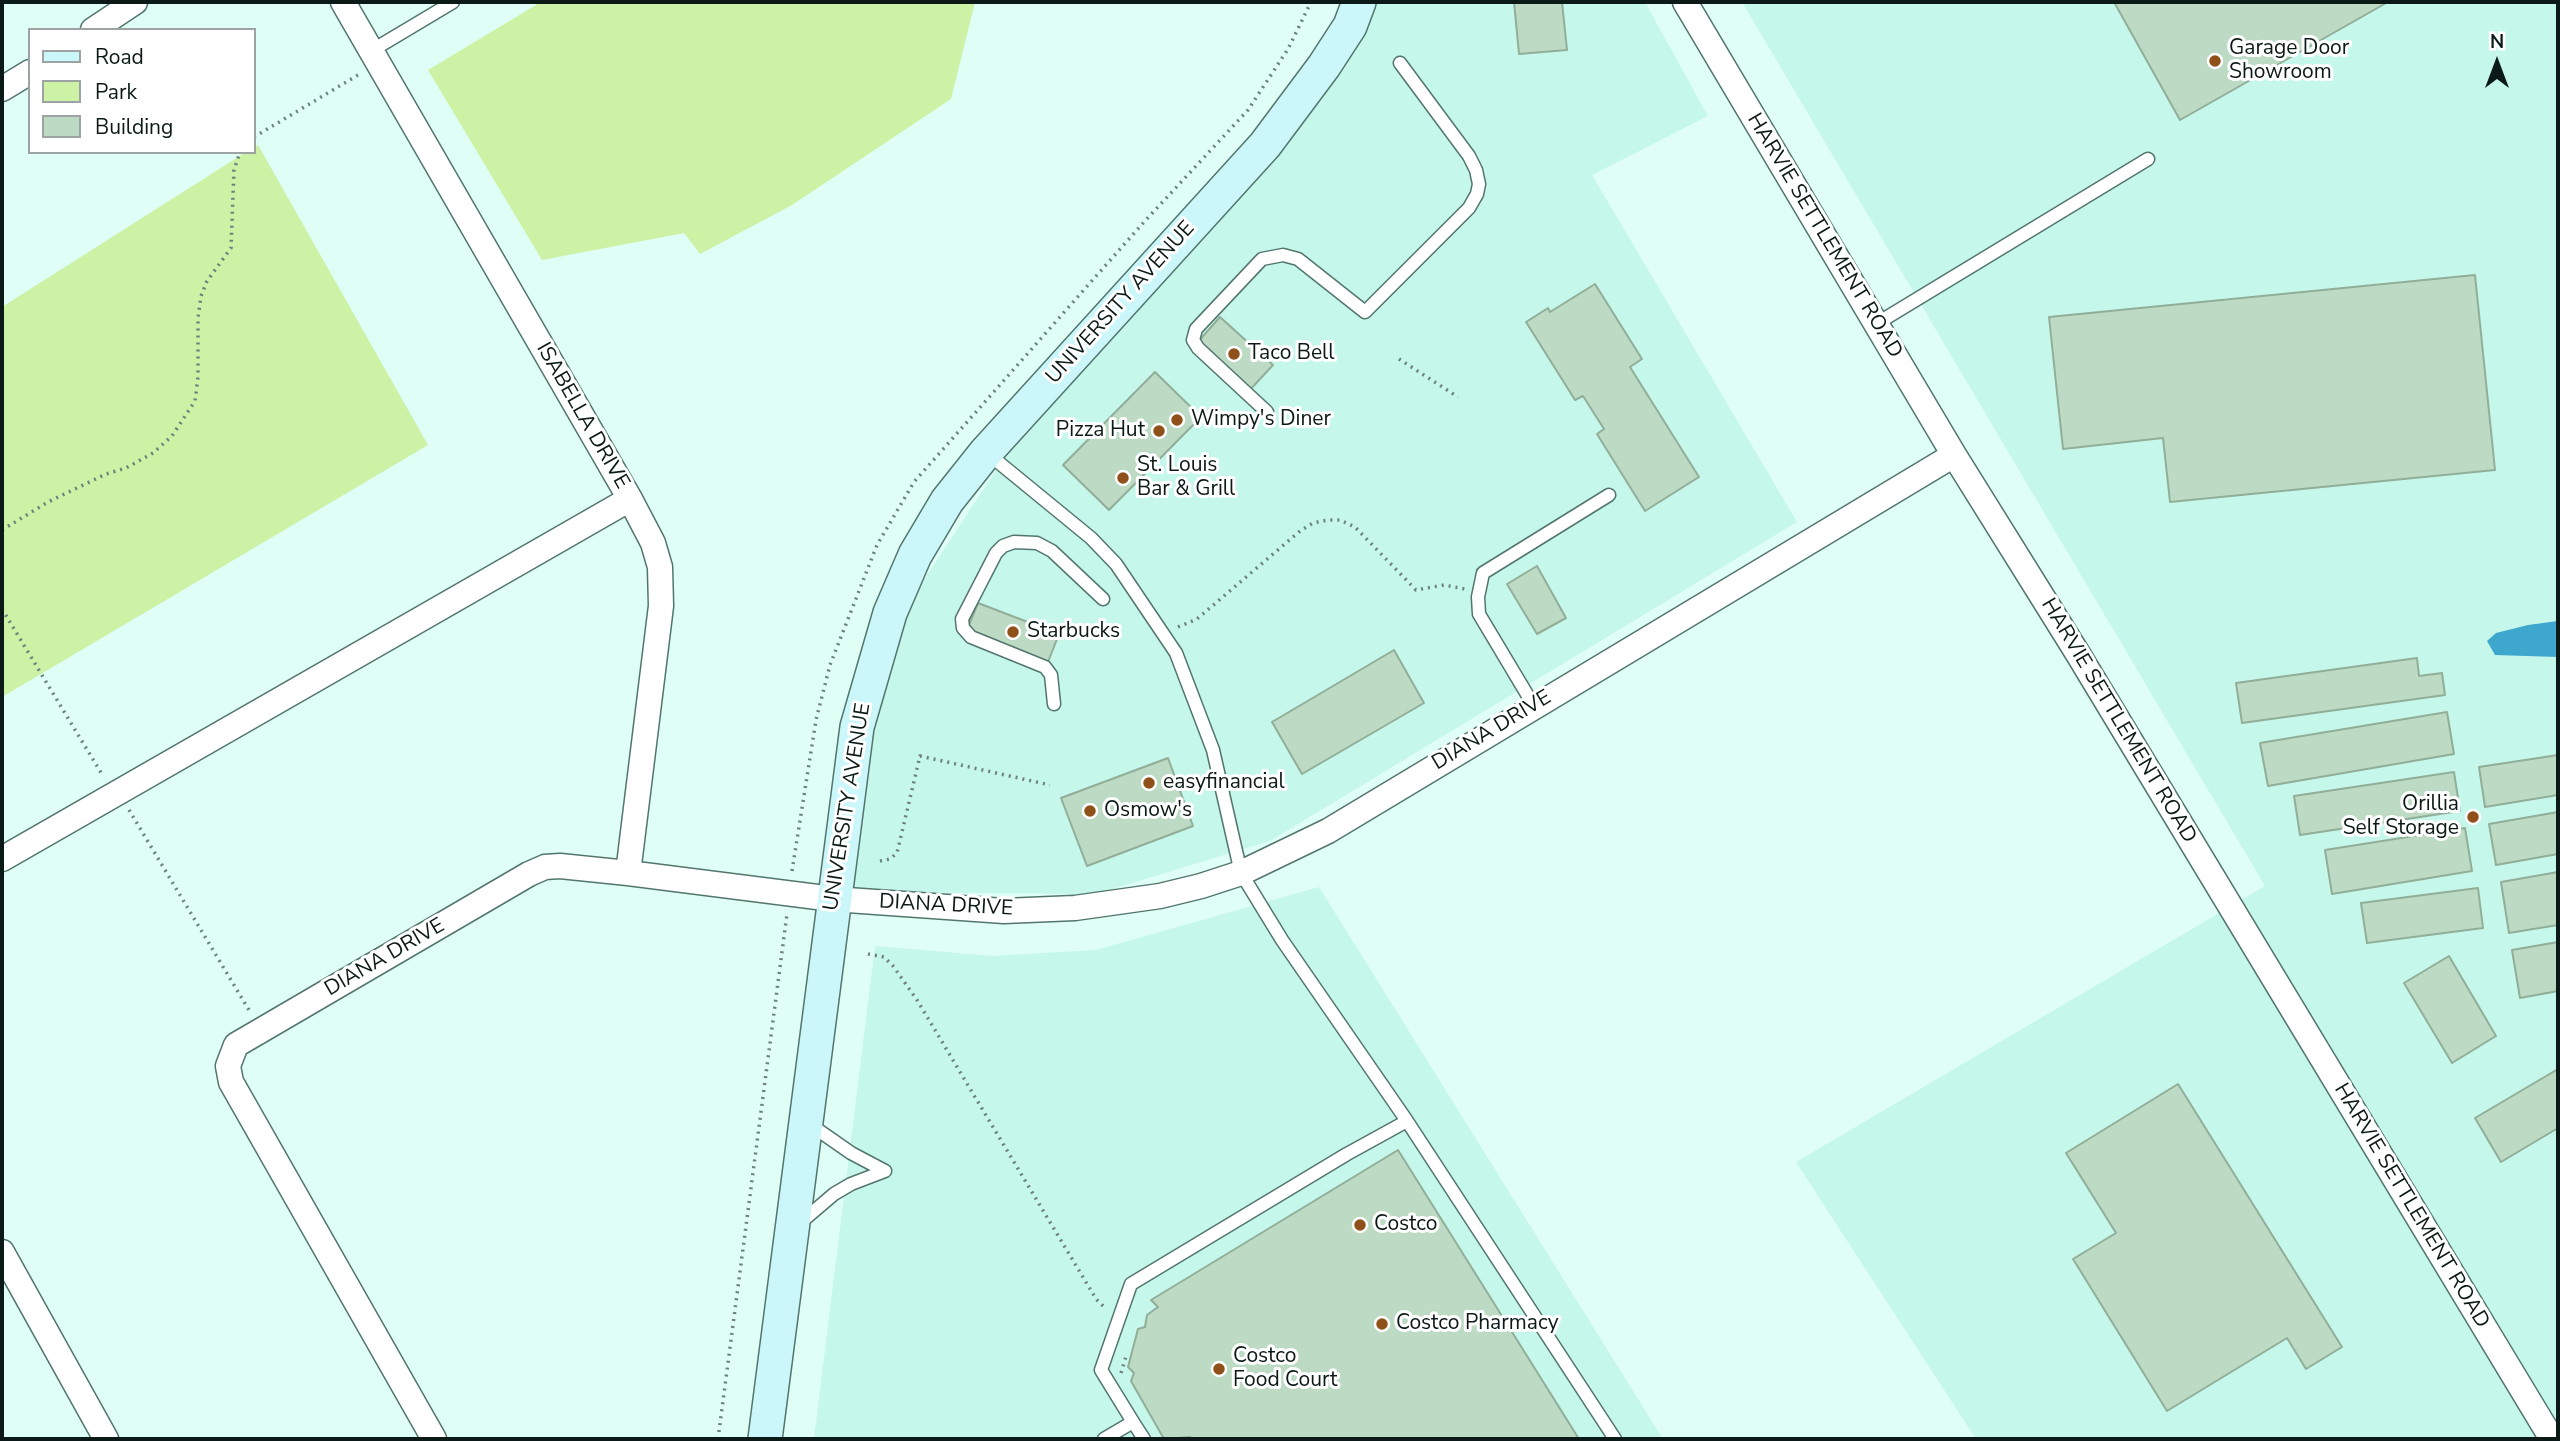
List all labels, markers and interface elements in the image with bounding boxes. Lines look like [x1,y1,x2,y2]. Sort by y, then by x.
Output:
legend [28,28,256,154]
north arrow [2462,28,2532,98]
text: N [2490,29,2504,55]
place label: Garage Door Showroom [2229,36,2349,86]
text: Road [95,43,144,71]
marker: Garage Door Showroom [2207,53,2223,69]
text: Park [95,78,137,106]
street label: HARVIE SETTLEMENT ROAD [1741,109,1907,363]
text: Building [95,113,173,141]
street label: UNIVERSITY AVENUE [1041,217,1201,389]
street label: ISABELLA DRIVE [530,338,634,494]
place label: Taco Bell [1248,341,1335,367]
marker: Taco Bell [1226,346,1242,362]
place label: Wimpy's Diner [1191,407,1331,433]
marker: Wimpy's Diner [1169,412,1185,428]
place label: Pizza Hut [1056,418,1145,444]
marker: Pizza Hut [1151,423,1167,439]
place label: St. Louis Bar & Grill [1137,453,1235,503]
marker: St. Louis Bar & Grill [1115,470,1131,486]
street label: HARVIE SETTLEMENT ROAD [2035,594,2201,848]
place label: Starbucks [1027,619,1120,645]
marker: Starbucks [1005,624,1021,640]
street label: DIANA DRIVE [1428,686,1556,776]
street label: UNIVERSITY AVENUE [819,701,877,913]
place label: easyfinancial [1163,770,1285,796]
marker: easyfinancial [1141,775,1157,791]
place label: Orillia Self Storage [2343,792,2459,842]
place label: Osmow's [1104,798,1192,824]
marker: Osmow's [1082,803,1098,819]
marker: Orillia Self Storage [2465,809,2481,825]
street label: DIANA DRIVE [878,890,1014,922]
street label: DIANA DRIVE [321,914,449,1002]
street label: HARVIE SETTLEMENT ROAD [2328,1079,2494,1333]
place label: Costco [1374,1212,1438,1238]
marker: Costco [1352,1217,1368,1233]
place label: Costco Pharmacy [1396,1311,1558,1337]
marker: Costco Pharmacy [1374,1316,1390,1332]
place label: Costco Food Court [1233,1344,1337,1394]
marker: Costco Food Court [1211,1361,1227,1377]

